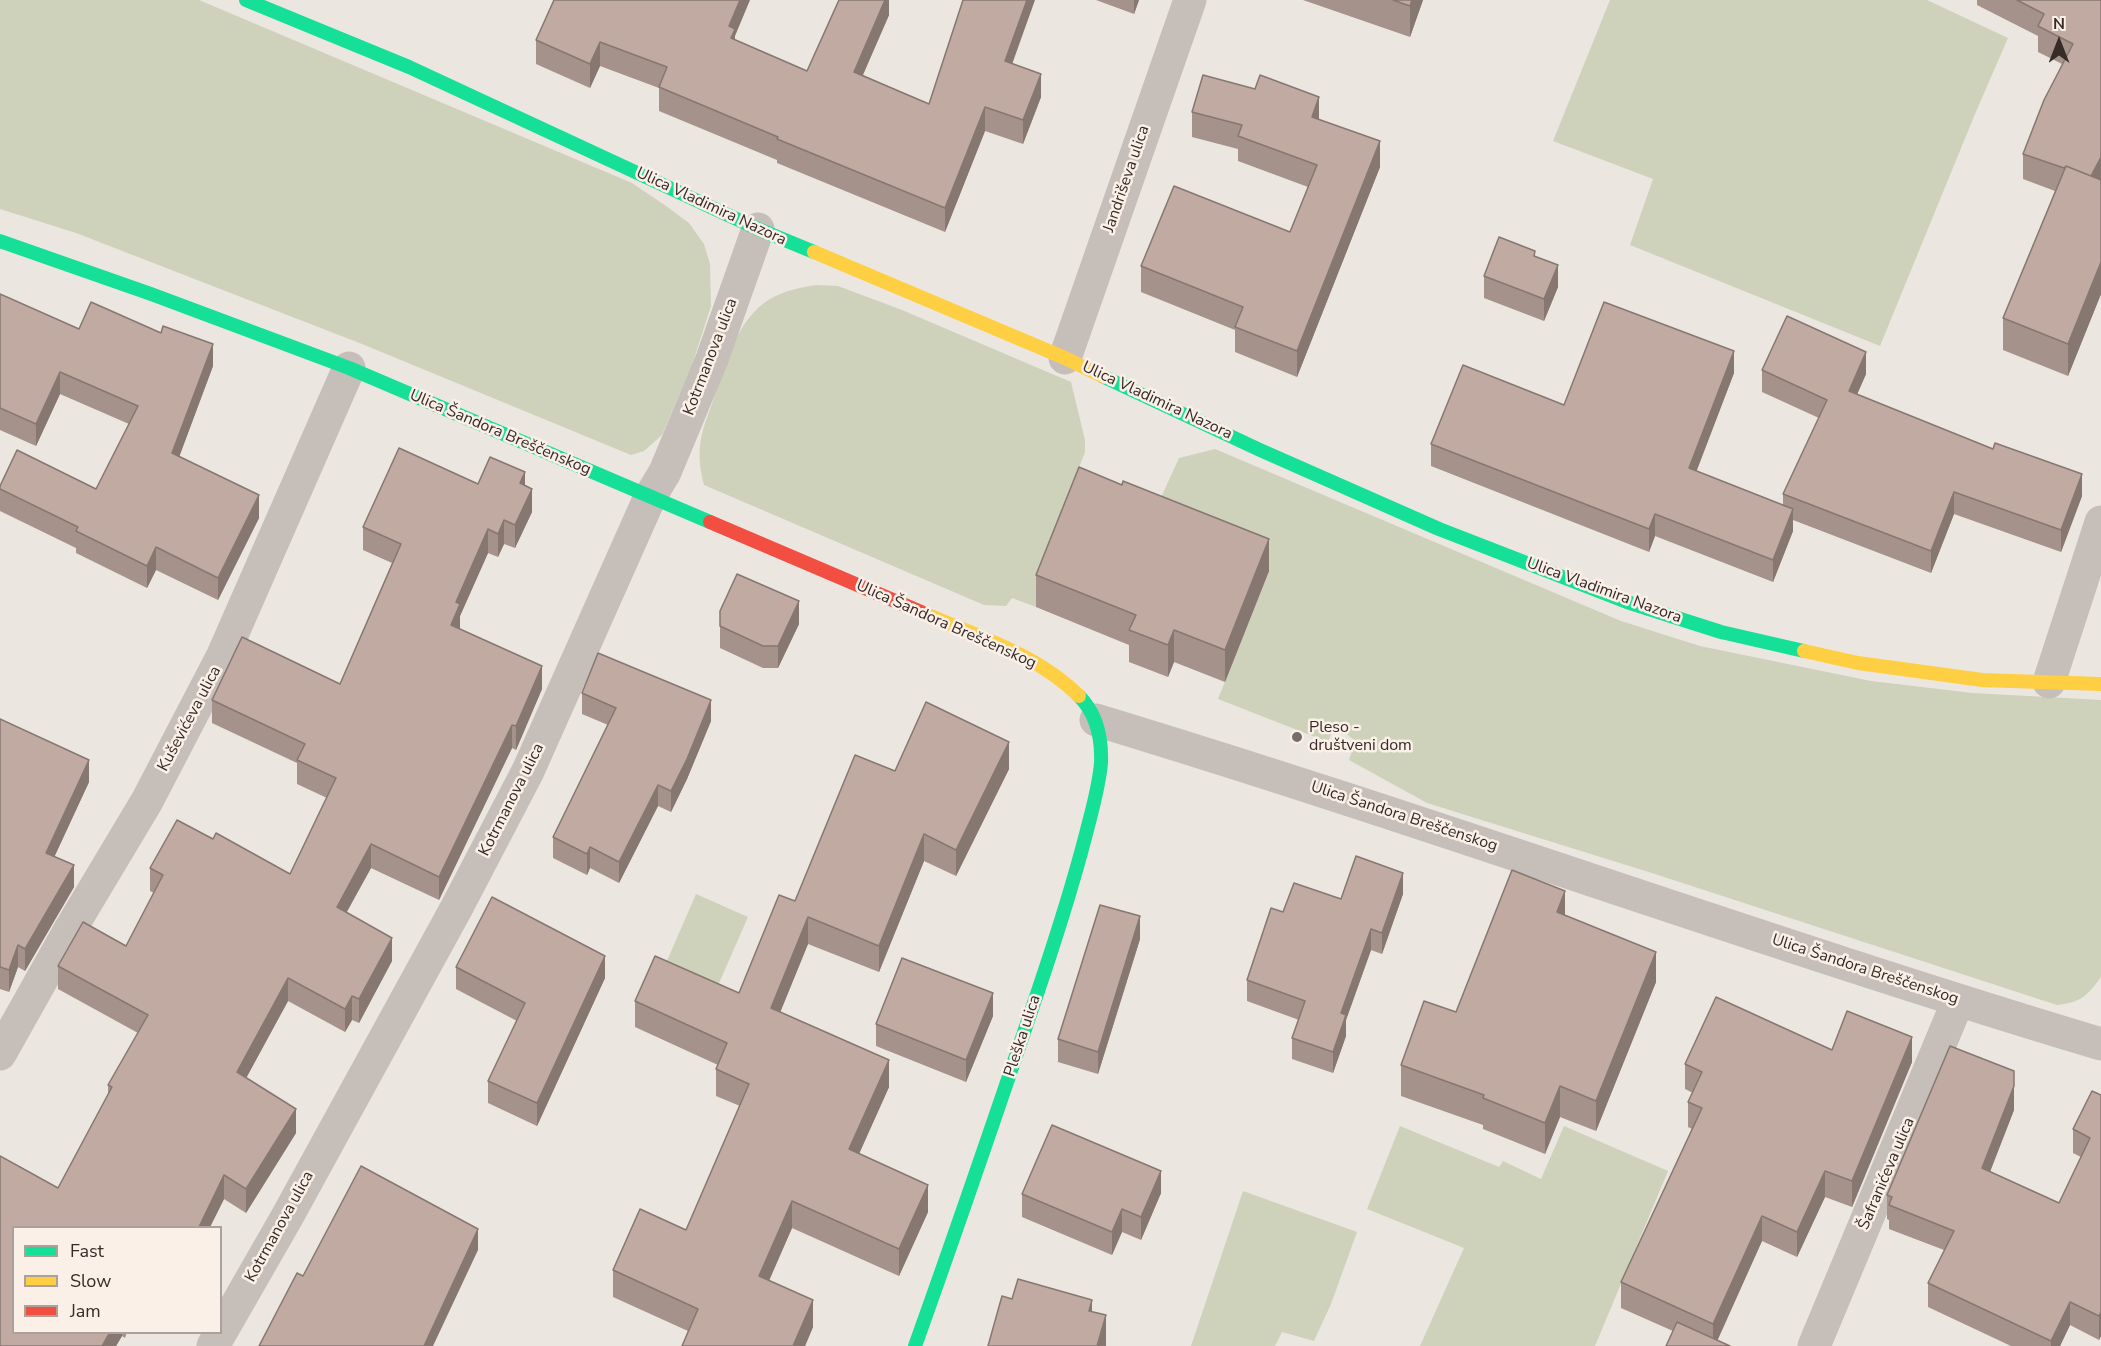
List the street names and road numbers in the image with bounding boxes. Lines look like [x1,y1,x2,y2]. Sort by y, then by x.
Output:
street label: Jandriševa ulica [1100,123,1154,235]
street label: Ulica Vladimira Nazora [633,164,789,250]
street label: Kotrmanova ulica [680,296,742,418]
street label: Ulica Vladimira Nazora [1079,358,1235,444]
street label: Ulica Šandora Breščenskog [406,386,594,480]
street label: Ulica Vladimira Nazora [1524,554,1684,628]
street label: Ulica Šandora Breščenskog [853,577,1039,673]
street label: Kuševićeva ulica [154,663,226,775]
street label: Kotrmanova ulica [475,740,549,860]
street label: Ulica Šandora Breščenskog [1308,778,1500,856]
street label: Ulica Šandora Breščenskog [1769,931,1961,1009]
street label: Pleška ulica [1001,993,1045,1079]
street label: Šafranićeva ulica [1855,1115,1919,1233]
street label: Kotrmanova ulica [242,1168,318,1286]

